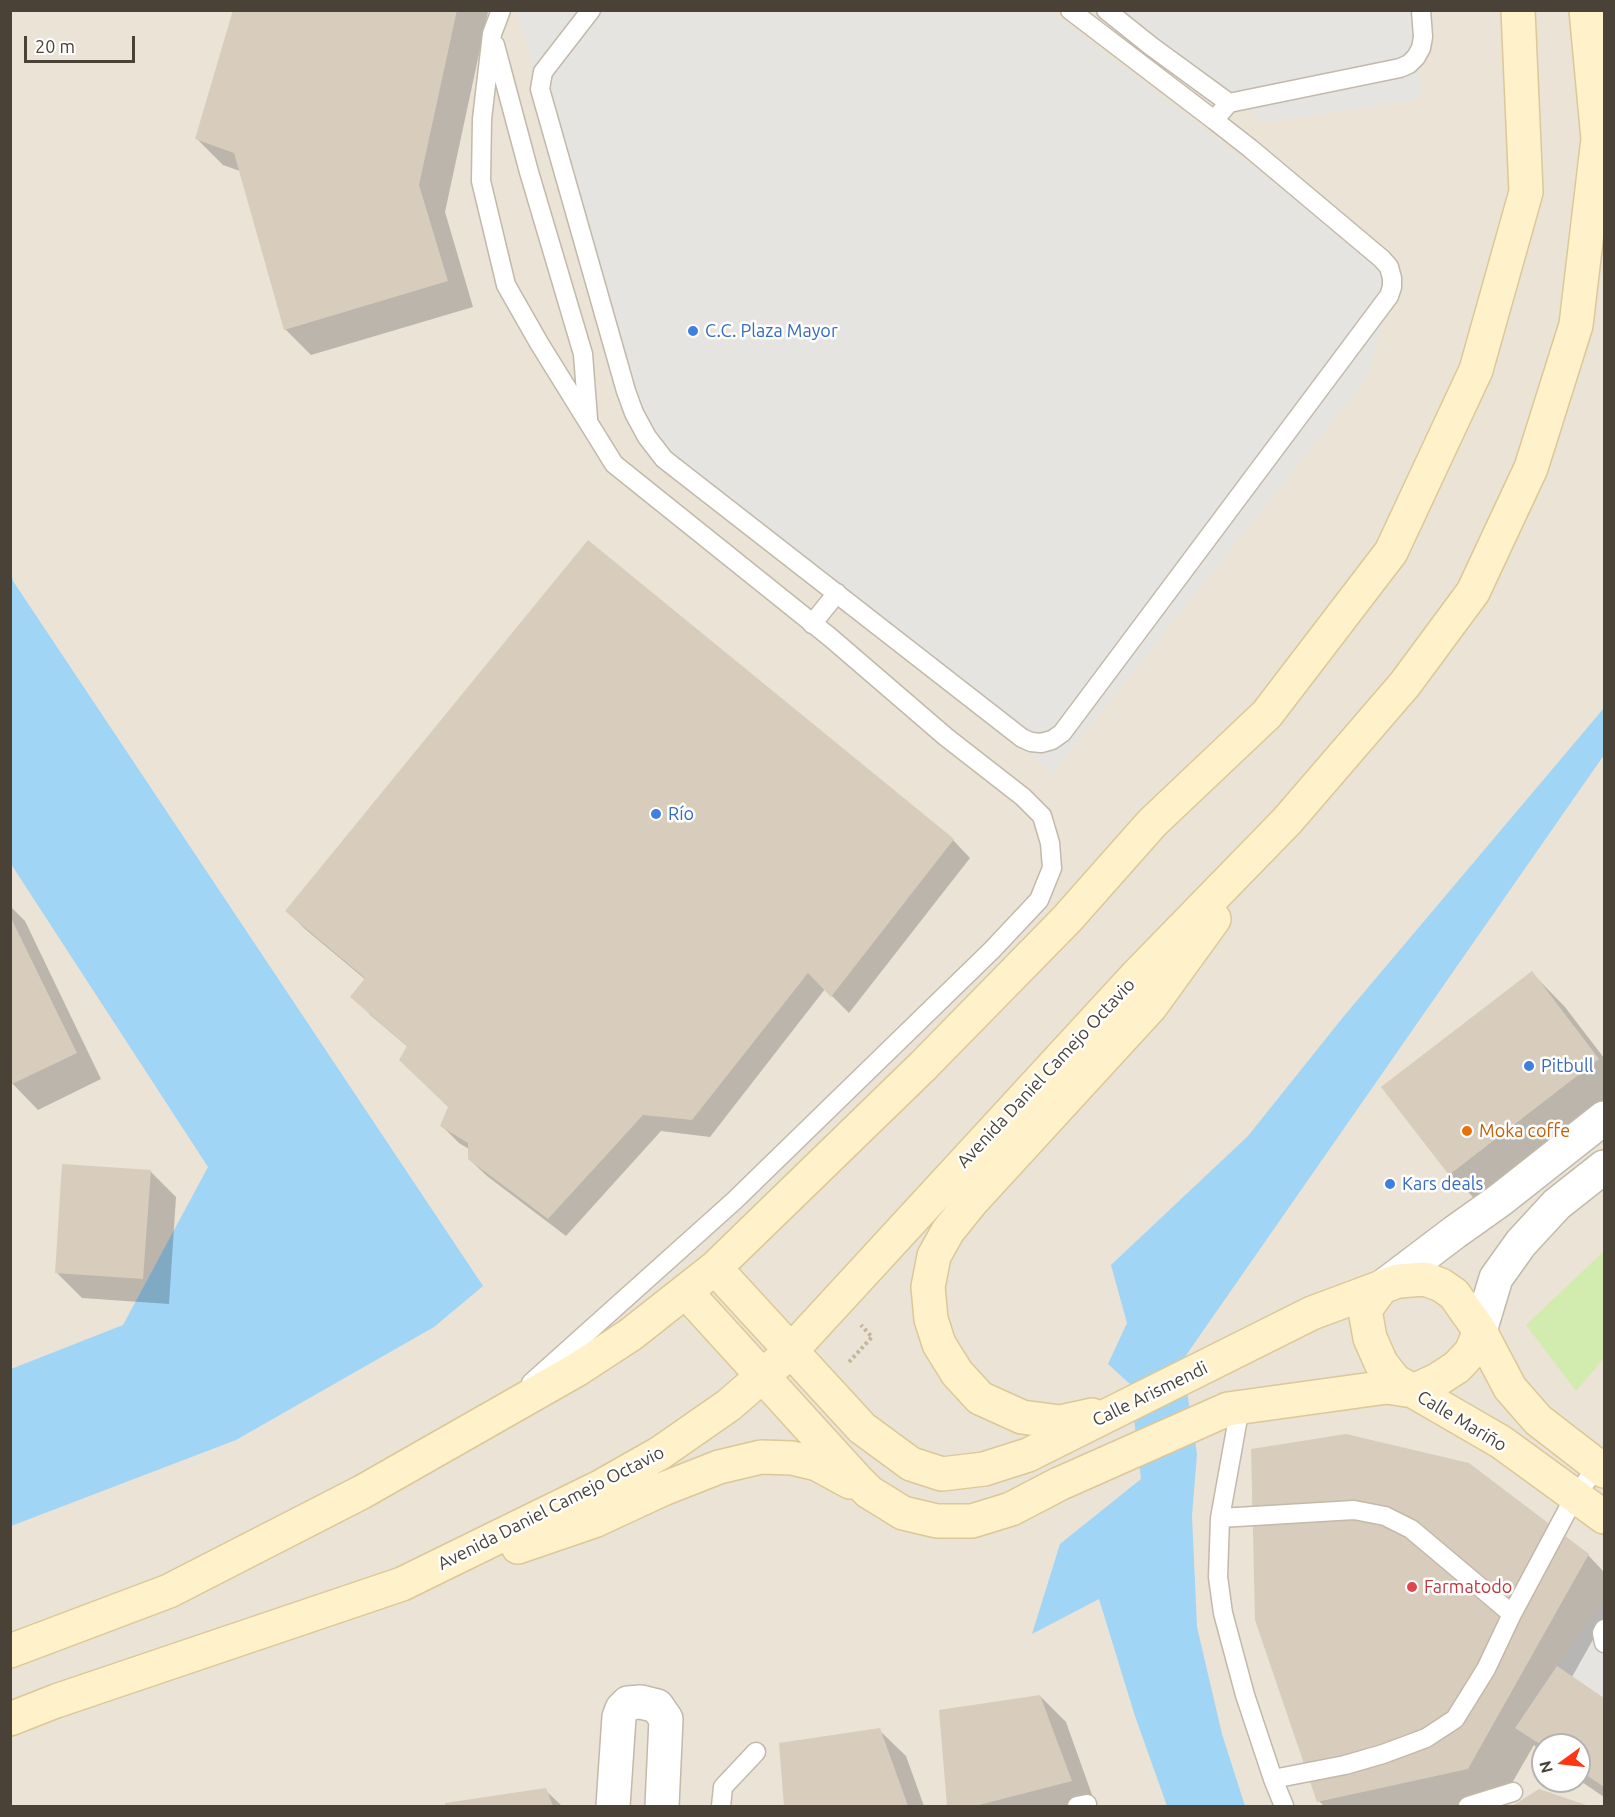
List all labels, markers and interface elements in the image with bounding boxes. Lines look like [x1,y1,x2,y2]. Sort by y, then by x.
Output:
scale bar [27,24,138,62]
text: 20 m [35,36,75,56]
place label: C.C. Plaza Mayor [705,320,838,342]
marker: C.C. Plaza Mayor [686,324,700,338]
place label: Río [668,803,694,825]
marker: Río [649,807,663,821]
street label: Avenida Daniel Camejo Octavio [952,974,1140,1172]
place label: Pitbull [1541,1055,1593,1077]
marker: Pitbull [1522,1059,1536,1073]
place label: Moka coffe [1479,1120,1570,1142]
marker: Moka coffe [1460,1124,1474,1138]
place label: Kars deals [1402,1173,1483,1195]
marker: Kars deals [1383,1177,1397,1191]
street label: Calle Arismendi [1089,1357,1211,1431]
street label: Calle Mariño [1413,1386,1511,1456]
street label: Avenida Daniel Camejo Octavio [434,1441,668,1575]
place label: Farmatodo [1424,1576,1512,1598]
marker: Farmatodo [1405,1580,1419,1594]
north arrow [1531,1733,1591,1793]
text: N [1535,1759,1556,1775]

